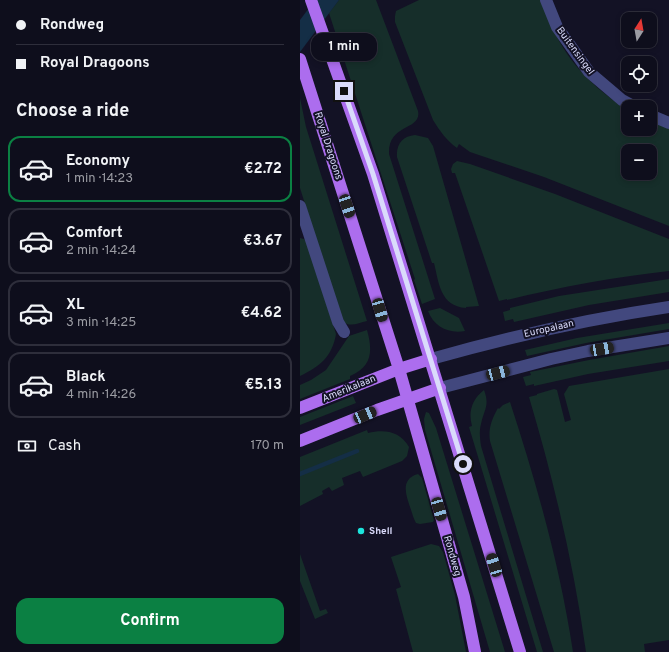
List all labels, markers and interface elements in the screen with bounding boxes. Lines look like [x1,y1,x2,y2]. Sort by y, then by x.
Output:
north arrow [621,12,657,48]
map controls [621,12,657,180]
text: Rondweg [40,16,104,35]
street label: Buitensingel [553,24,597,78]
callout: 1 min [311,33,377,61]
text: 1 min [328,39,360,55]
text: Royal Dragoons [40,54,150,73]
button: locate [621,56,657,92]
route end [335,82,353,100]
text: Choose a ride [16,100,129,123]
button: + [621,100,657,136]
street label: Royal Dragoons [311,111,345,182]
button: − [621,144,657,180]
icon: car [18,151,54,187]
text: Economy [66,152,130,171]
text: €2.72 [244,160,282,179]
text: 1 min · 14:23 [66,171,133,187]
car [338,193,356,219]
icon: car [18,223,54,259]
text: Comfort [66,224,123,243]
text: €3.67 [243,232,282,251]
text: 2 min · 14:24 [66,243,136,259]
icon: car [18,295,54,331]
text: XL [66,296,84,315]
car [371,297,389,323]
text: €4.62 [241,304,282,323]
text: 3 min · 14:25 [66,315,136,331]
street label: Europalaan [523,317,575,341]
car [589,341,615,357]
car [485,364,511,382]
icon: car [18,367,54,403]
text: Black [66,368,106,387]
street label: Amerikalaan [320,372,378,406]
text: €5.13 [245,376,282,395]
text: 4 min · 14:26 [66,387,136,403]
car [352,405,378,425]
icon: cash [16,435,38,457]
text: Cash [48,437,81,456]
text: 170 m [250,438,284,454]
route start [454,455,472,473]
car [430,496,448,522]
place label: Shell [369,525,393,538]
marker: Shell [356,526,366,536]
street label: Rondweg [440,534,464,578]
car [485,552,503,578]
button: Confirm [16,598,284,644]

